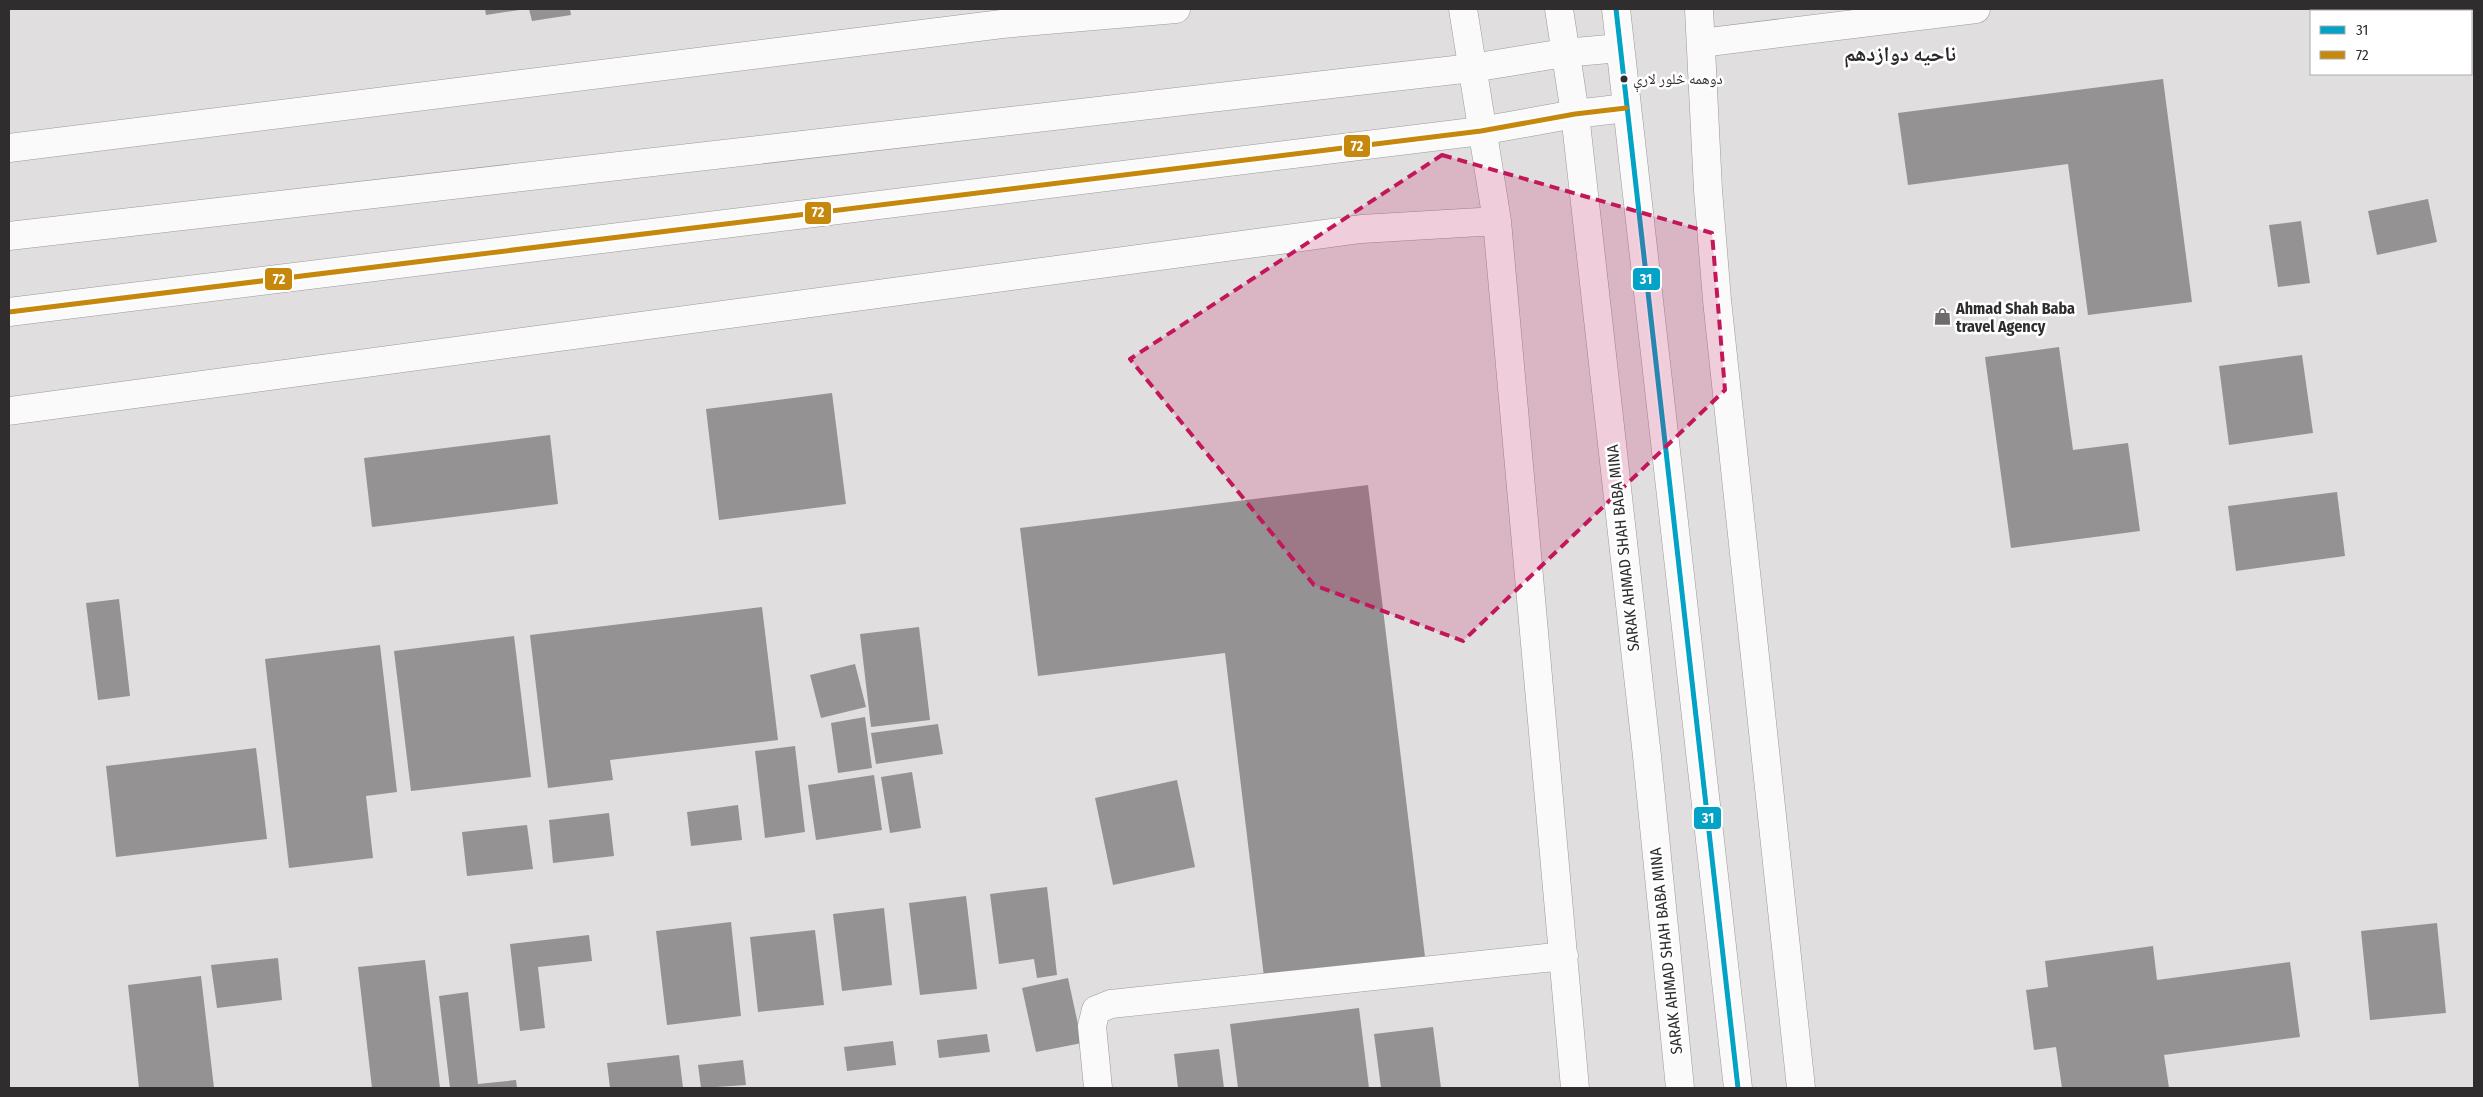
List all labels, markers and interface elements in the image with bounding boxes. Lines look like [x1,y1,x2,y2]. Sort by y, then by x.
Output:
legend [2310,10,2473,75]
text: 31 [2356,21,2368,39]
district label: ناحیه دوازدهم [1844,41,1956,68]
text: 72 [2356,46,2369,64]
place label: دوهمه څلور لارې [1633,70,1723,93]
marker: دوهمه څلور لارې [1619,74,1629,84]
line badge: 72 [1343,134,1371,158]
text: 72 [1351,138,1364,155]
line badge: 72 [804,201,832,225]
text: 72 [812,204,825,221]
line badge: 72 [264,267,293,291]
line badge: 31 [1632,267,1661,291]
text: 72 [273,271,286,288]
text: 31 [1639,271,1652,288]
place label: Ahmad Shah Baba travel Agency [1955,299,2075,336]
shop icon: Ahmad Shah Baba travel Agency [1932,307,1952,327]
street label: SARAK AHMAD SHAH BABA MINA [1603,443,1643,652]
line badge: 31 [1693,806,1722,830]
text: 31 [1701,810,1714,827]
street label: SARAK AHMAD SHAH BABA MINA [1646,846,1686,1055]

